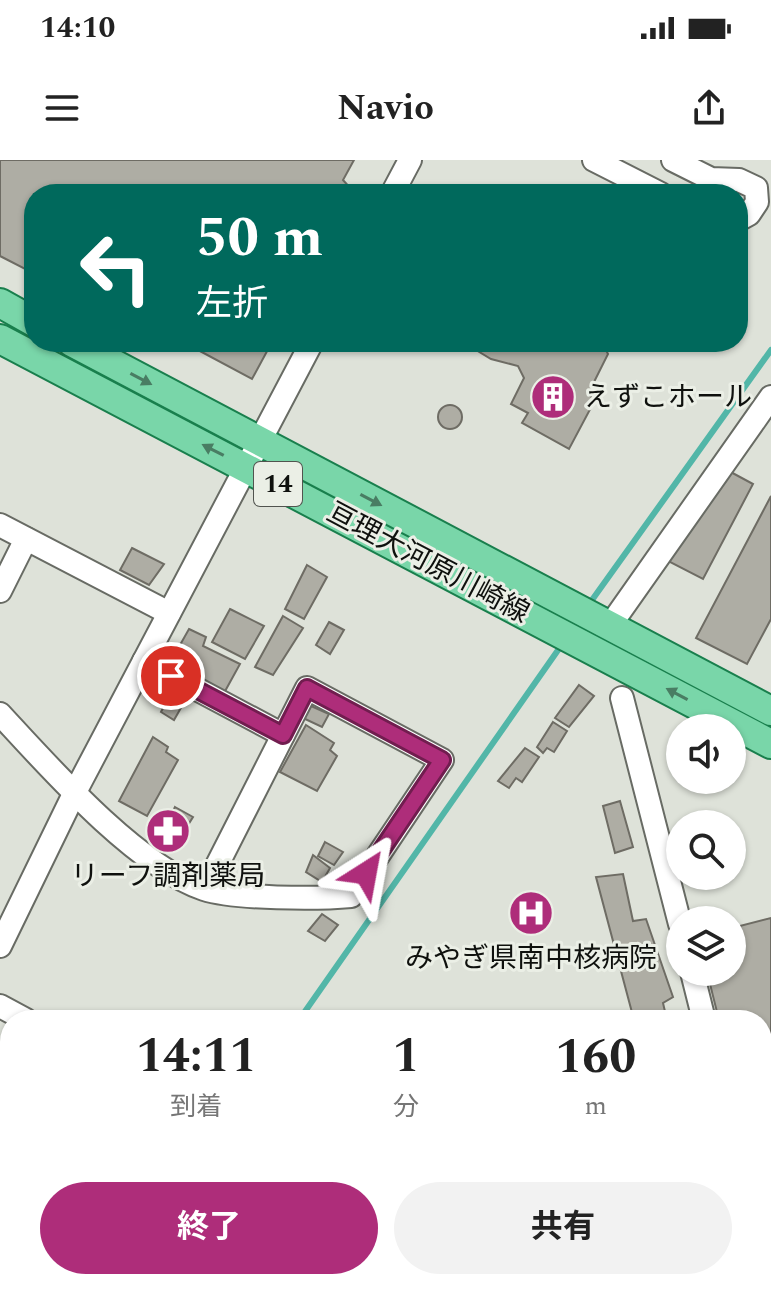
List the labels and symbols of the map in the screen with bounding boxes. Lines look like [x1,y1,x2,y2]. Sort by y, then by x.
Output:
one-way arrow [130,371,152,385]
building icon: えずこホール [529,373,577,421]
place label: えずこホール [584,376,752,419]
one-way arrow [202,444,224,458]
road number: 14 [254,462,302,506]
street label: 亘理大河原川崎線 [319,491,537,635]
one-way arrow [360,493,382,507]
pin [137,642,205,710]
one-way arrow [666,688,689,701]
pharmacy icon: リーフ調剤薬局 [144,807,192,855]
position arrow [324,831,408,915]
place label: リーフ調剤薬局 [71,855,265,898]
hospital icon: みやぎ県南中核病院 [507,889,555,937]
place label: みやぎ県南中核病院 [405,937,657,980]

